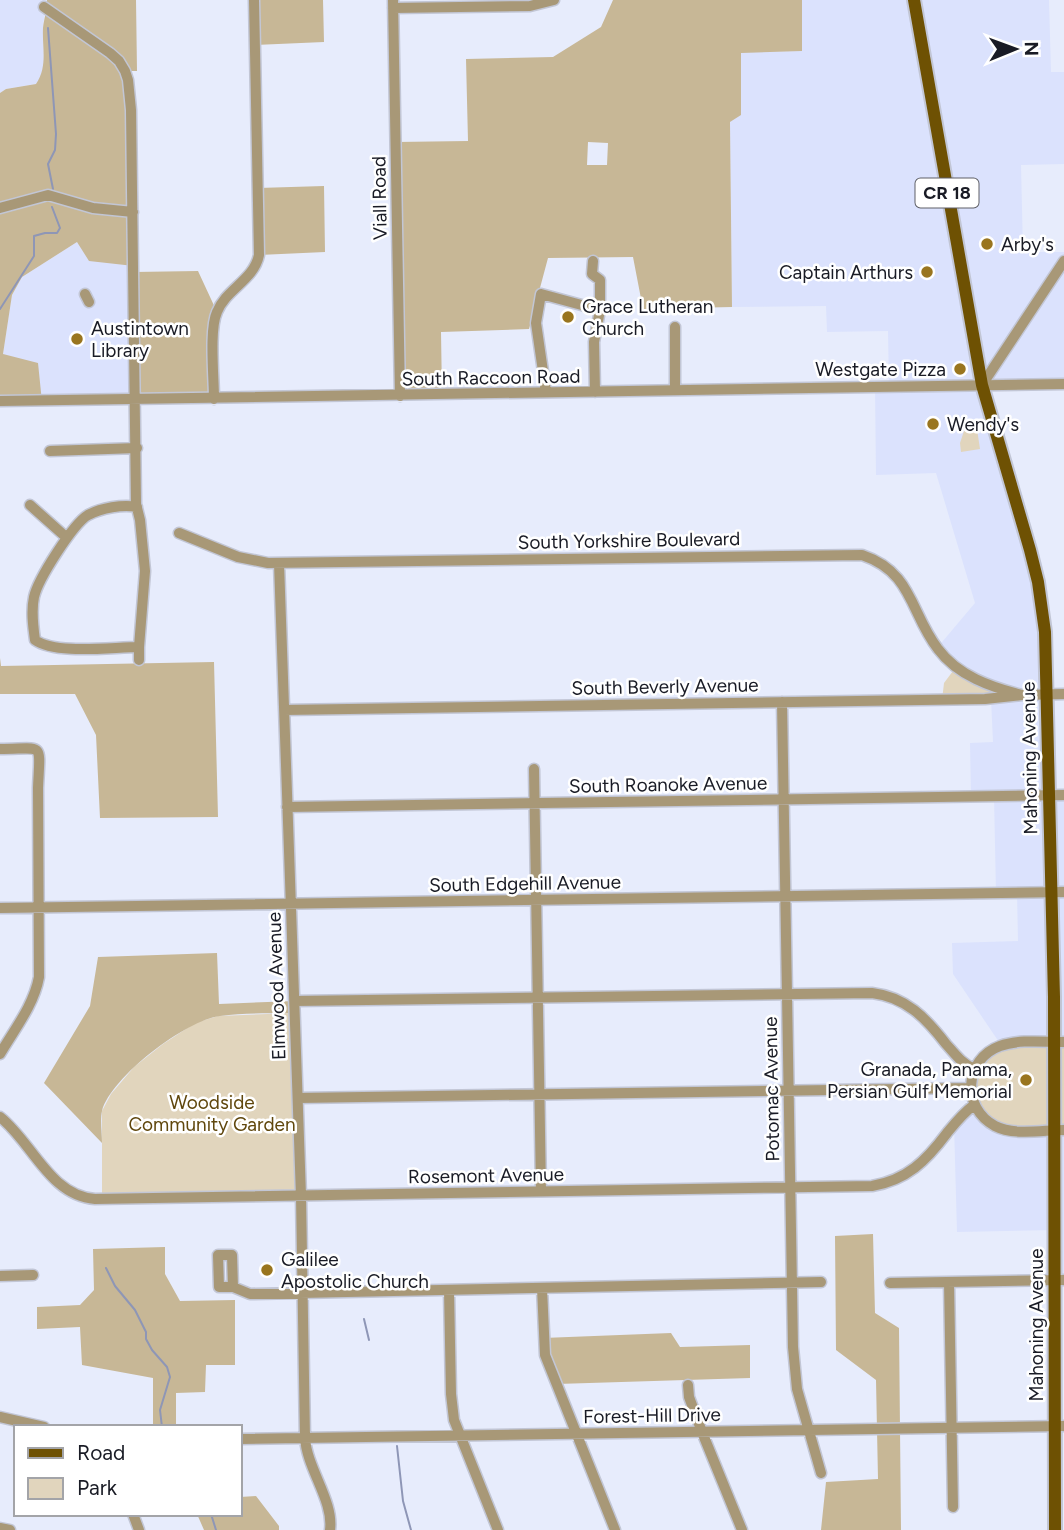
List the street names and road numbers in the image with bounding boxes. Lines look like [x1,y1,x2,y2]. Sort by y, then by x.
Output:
street label: Viall Road [367,156,392,240]
road number: CR 18 [916,178,978,208]
street label: South Raccoon Road [401,364,581,391]
street label: South Yorkshire Boulevard [518,527,740,554]
street label: South Beverly Avenue [571,673,759,700]
street label: Mahoning Avenue [1017,681,1042,835]
street label: South Roanoke Avenue [569,771,767,798]
street label: South Edgehill Avenue [429,870,621,897]
street label: Elmwood Avenue [262,912,291,1060]
street label: Potomac Avenue [759,1016,784,1162]
street label: Rosemont Avenue [408,1163,564,1188]
street label: Mahoning Avenue [1025,1248,1048,1402]
street label: Forest-Hill Drive [583,1403,721,1428]

